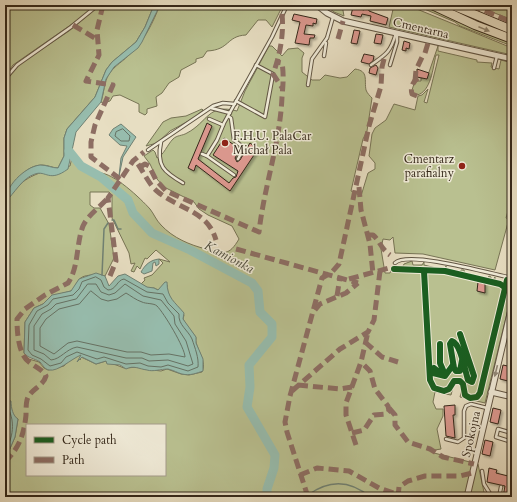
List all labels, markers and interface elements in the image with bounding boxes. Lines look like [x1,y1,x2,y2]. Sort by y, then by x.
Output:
street label: Cmentarna [391,14,451,42]
one-way arrow [478,26,490,32]
place label: F.H.U. PalaCar Michał Pala [233,128,312,158]
marker: F.H.U. PalaCar Michał Pala [220,138,230,148]
place label: Cmentarz parafialny [404,151,455,181]
marker: Cmentarz parafialny [457,161,467,171]
water label: Kamionka [201,236,257,278]
one-way arrow [493,364,499,377]
street label: Spokojna [458,408,484,459]
legend [26,424,166,476]
text: Cycle path [62,432,117,448]
text: Path [62,452,85,468]

